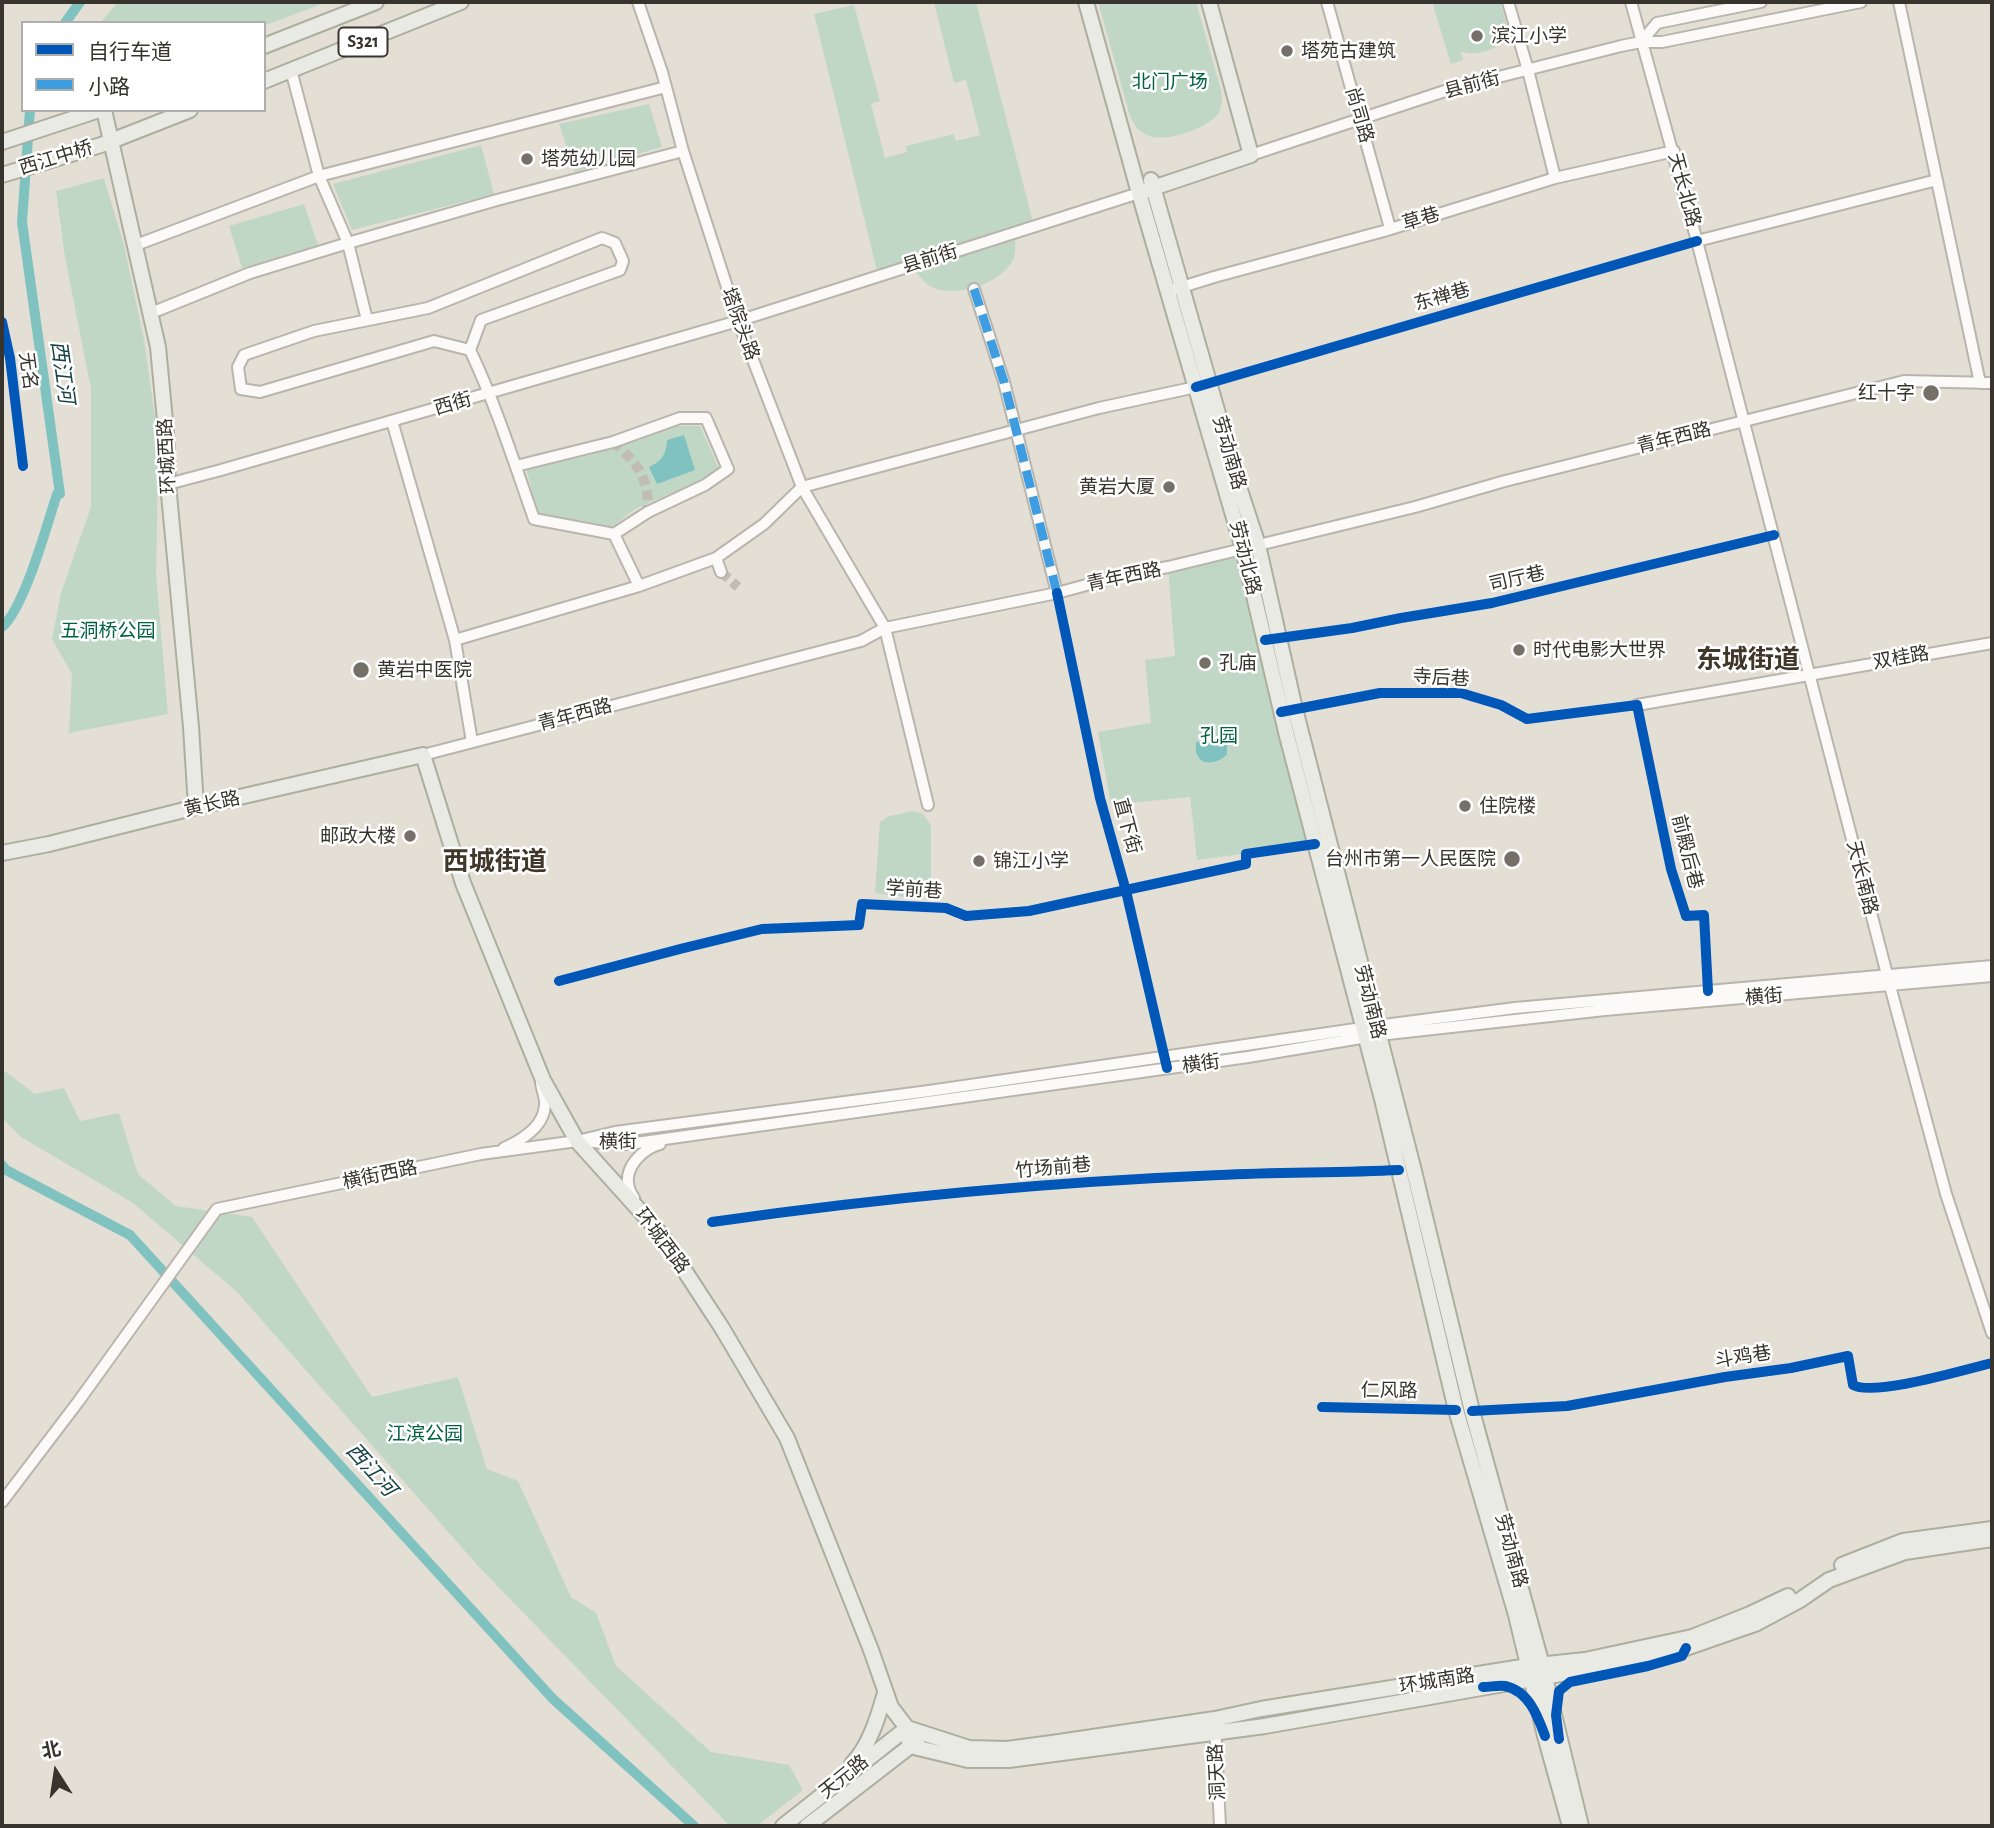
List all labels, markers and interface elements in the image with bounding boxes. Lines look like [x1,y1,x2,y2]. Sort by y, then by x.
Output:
legend [21,21,266,112]
place label: 滨江小学 [1491,25,1567,47]
road number: S321 [338,28,388,56]
marker: 滨江小学 [1469,28,1485,44]
place label: 塔苑古建筑 [1301,40,1396,62]
text: 自行车道 [88,42,172,63]
marker: 塔苑古建筑 [1279,43,1295,59]
street label: 县前街 [1442,67,1502,103]
park label: 北门广场 [1132,71,1208,93]
text: 小路 [88,77,130,98]
street label: 尚司路 [1340,84,1378,146]
street label: 西江中桥 [16,136,96,180]
place label: 塔苑幼儿园 [541,148,636,170]
street label: 天长北路 [1663,150,1705,230]
marker: 塔苑幼儿园 [519,151,535,167]
street label: 草巷 [1399,203,1443,235]
street label: 县前街 [899,240,961,278]
street label: 东禅巷 [1411,278,1473,316]
street label: 塔院头路 [716,284,764,364]
water label: 西江河 [45,339,79,405]
street label: 无名 [14,351,42,391]
place label: 红十字 [1858,382,1915,404]
marker: 红十字 [1921,383,1941,403]
street label: 西街 [432,388,474,420]
street label: 劳动南路 [1208,413,1250,493]
street label: 环城西路 [154,417,180,495]
street label: 青年西路 [1634,418,1714,458]
place label: 黄岩大厦 [1079,476,1155,498]
marker: 黄岩大厦 [1161,479,1177,495]
street label: 劳动北路 [1225,518,1265,598]
street label: 青年西路 [1084,558,1164,596]
street label: 司厅巷 [1487,561,1547,597]
park label: 五洞桥公园 [61,620,155,642]
place label: 时代电影大世界 [1533,639,1666,661]
marker: 时代电影大世界 [1511,642,1527,658]
street label: 双桂路 [1871,642,1931,674]
district label: 东城街道 [1696,644,1800,676]
place label: 孔庙 [1219,652,1257,674]
marker: 孔庙 [1197,655,1213,671]
place label: 黄岩中医院 [377,659,472,681]
marker: 黄岩中医院 [351,660,371,680]
street label: 寺后巷 [1412,665,1470,691]
street label: 青年西路 [535,694,615,736]
park label: 孔园 [1200,725,1238,747]
street label: 黄长路 [182,786,242,822]
place label: 住院楼 [1479,795,1536,817]
street label: 直下街 [1109,796,1145,856]
marker: 住院楼 [1457,798,1473,814]
street label: 前殿后巷 [1667,812,1707,892]
place label: 邮政大楼 [320,825,396,847]
marker: 邮政大楼 [402,828,418,844]
street label: 天长南路 [1842,838,1882,918]
district label: 西城街道 [443,846,547,878]
place label: 台州市第一人民医院 [1325,848,1496,870]
marker: 台州市第一人民医院 [1502,849,1522,869]
place label: 锦江小学 [993,850,1069,872]
marker: 锦江小学 [971,853,987,869]
street label: 学前巷 [885,877,943,903]
street label: 劳动南路 [1350,962,1390,1042]
street label: 横街 [1744,984,1784,1010]
street label: 横街 [1181,1050,1221,1078]
street label: 横街 [599,1130,637,1154]
street label: 竹场前巷 [1014,1153,1092,1183]
street label: 横街西路 [340,1156,420,1194]
street label: 环城西路 [630,1204,694,1278]
street label: 斗鸡巷 [1713,1341,1773,1373]
street label: 仁风路 [1360,1379,1418,1403]
park label: 江滨公园 [387,1423,463,1445]
water label: 西江河 [341,1438,401,1502]
street label: 劳动南路 [1490,1511,1532,1591]
street label: 环城南路 [1398,1664,1476,1698]
north arrow [21,1737,91,1807]
text: 北 [40,1740,63,1762]
street label: 洞天路 [1204,1743,1230,1801]
street label: 天元路 [815,1750,873,1804]

